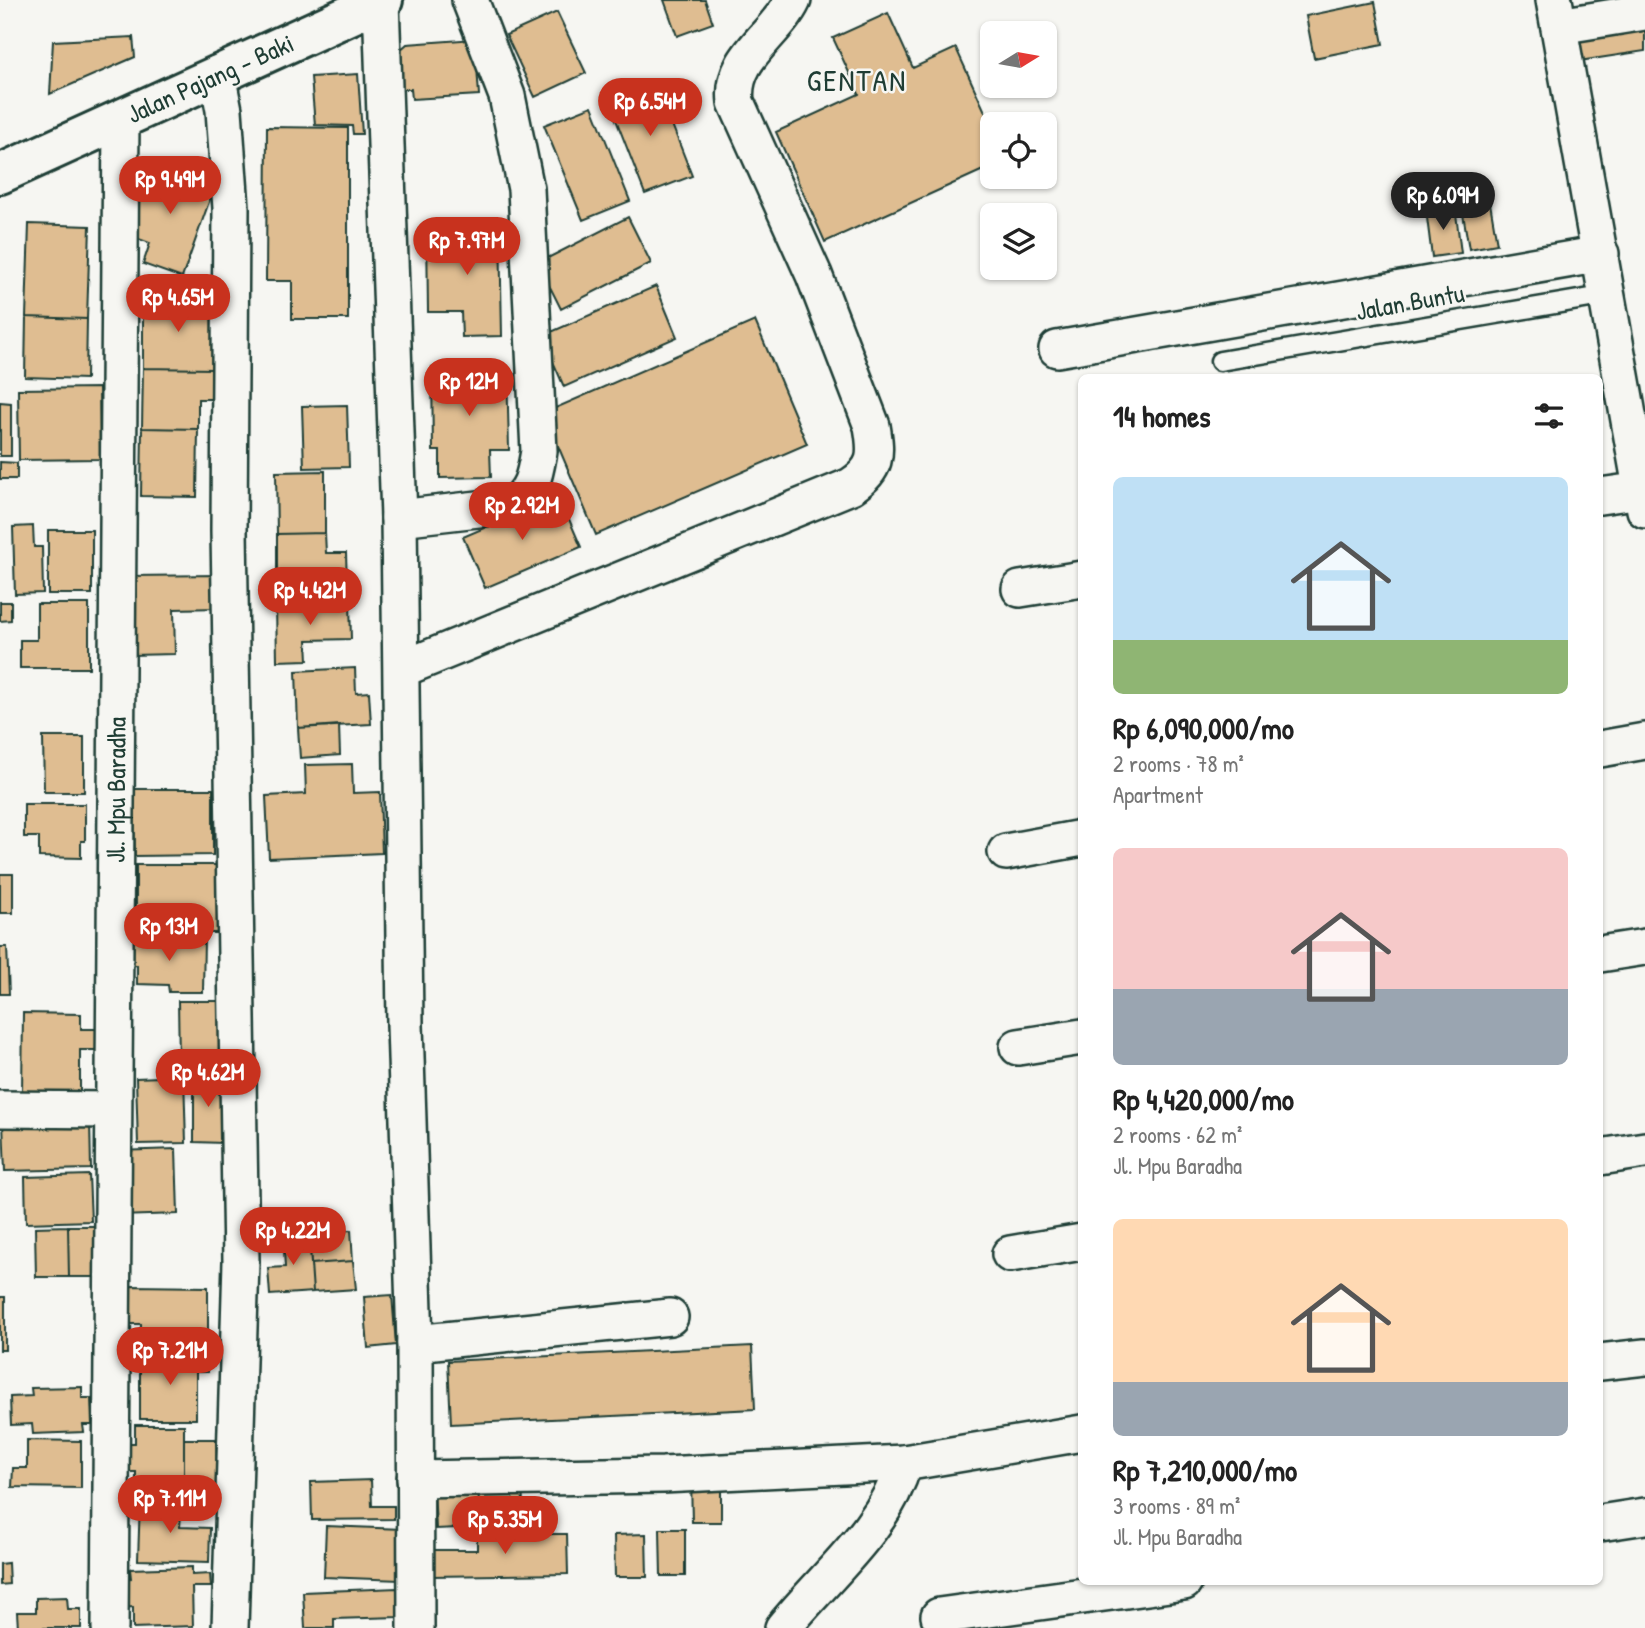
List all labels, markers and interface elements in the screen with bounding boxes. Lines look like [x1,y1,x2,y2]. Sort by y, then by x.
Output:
north arrow [980,21,1057,98]
map controls [980,21,1057,280]
street label: Jalan Pajang - Baki [121,25,299,131]
district label: GENTAN [807,60,907,100]
pin: Rp 6.54M [578,78,722,138]
text: Rp 6.54M [614,85,686,116]
button: locate [980,112,1057,189]
pin: Rp 9.49M [98,156,242,216]
text: Rp 9.49M [135,163,205,194]
pin: Rp 6.09M [1371,173,1515,232]
text: Rp 6.09M [1407,179,1479,210]
button: layers [980,203,1057,280]
pin: Rp 7.97M [395,218,539,277]
text: Rp 7.97M [429,224,505,255]
pin: Rp 4.65M [106,274,250,334]
street label: Jalan Buntu [1353,275,1467,328]
text: Rp 4.65M [142,281,214,312]
pin: Rp 12M [412,358,526,418]
text: Rp 12M [440,365,498,396]
text: 14 homes [1113,396,1211,436]
icon: filters [1530,397,1568,435]
pin: Rp 2.92M [450,482,594,542]
text: Rp 2.92M [485,489,559,520]
icon: home [1278,523,1404,649]
pin: Rp 4.42M [238,568,382,627]
text: Rp 4.42M [274,574,346,605]
text: Rp 6,090,000/mo [1113,708,1294,748]
street label: Jl. Mpu Baradha [98,717,134,863]
text: 2 rooms · 78 m² [1113,748,1244,779]
text: Apartment [1113,779,1203,810]
icon: home [1278,894,1404,1020]
pin: Rp 13M [112,904,226,963]
text: Rp 13M [140,910,198,941]
pin: Rp 4.62M [136,1050,280,1109]
text: Rp 4.62M [172,1056,244,1087]
text: Rp 4,420,000/mo [1113,1079,1294,1119]
text: 2 rooms · 62 m² [1113,1119,1242,1150]
text: Jl. Mpu Baradha [1113,1150,1242,1181]
pin: Rp 4.22M [221,1208,365,1267]
text: Rp 4.22M [256,1214,330,1245]
icon: home [1278,1265,1404,1391]
pin: Rp 7.21M [98,1328,242,1387]
text: Rp 7.21M [133,1334,207,1365]
text: Rp 7,210,000/mo [1113,1450,1297,1490]
pin: Rp 7.11M [98,1476,242,1535]
text: Rp 7.11M [134,1482,206,1513]
text: 3 rooms · 89 m² [1113,1490,1240,1521]
pin: Rp 5.35M [433,1496,577,1556]
text: Rp 5.35M [468,1503,542,1534]
text: Jl. Mpu Baradha [1113,1521,1242,1552]

